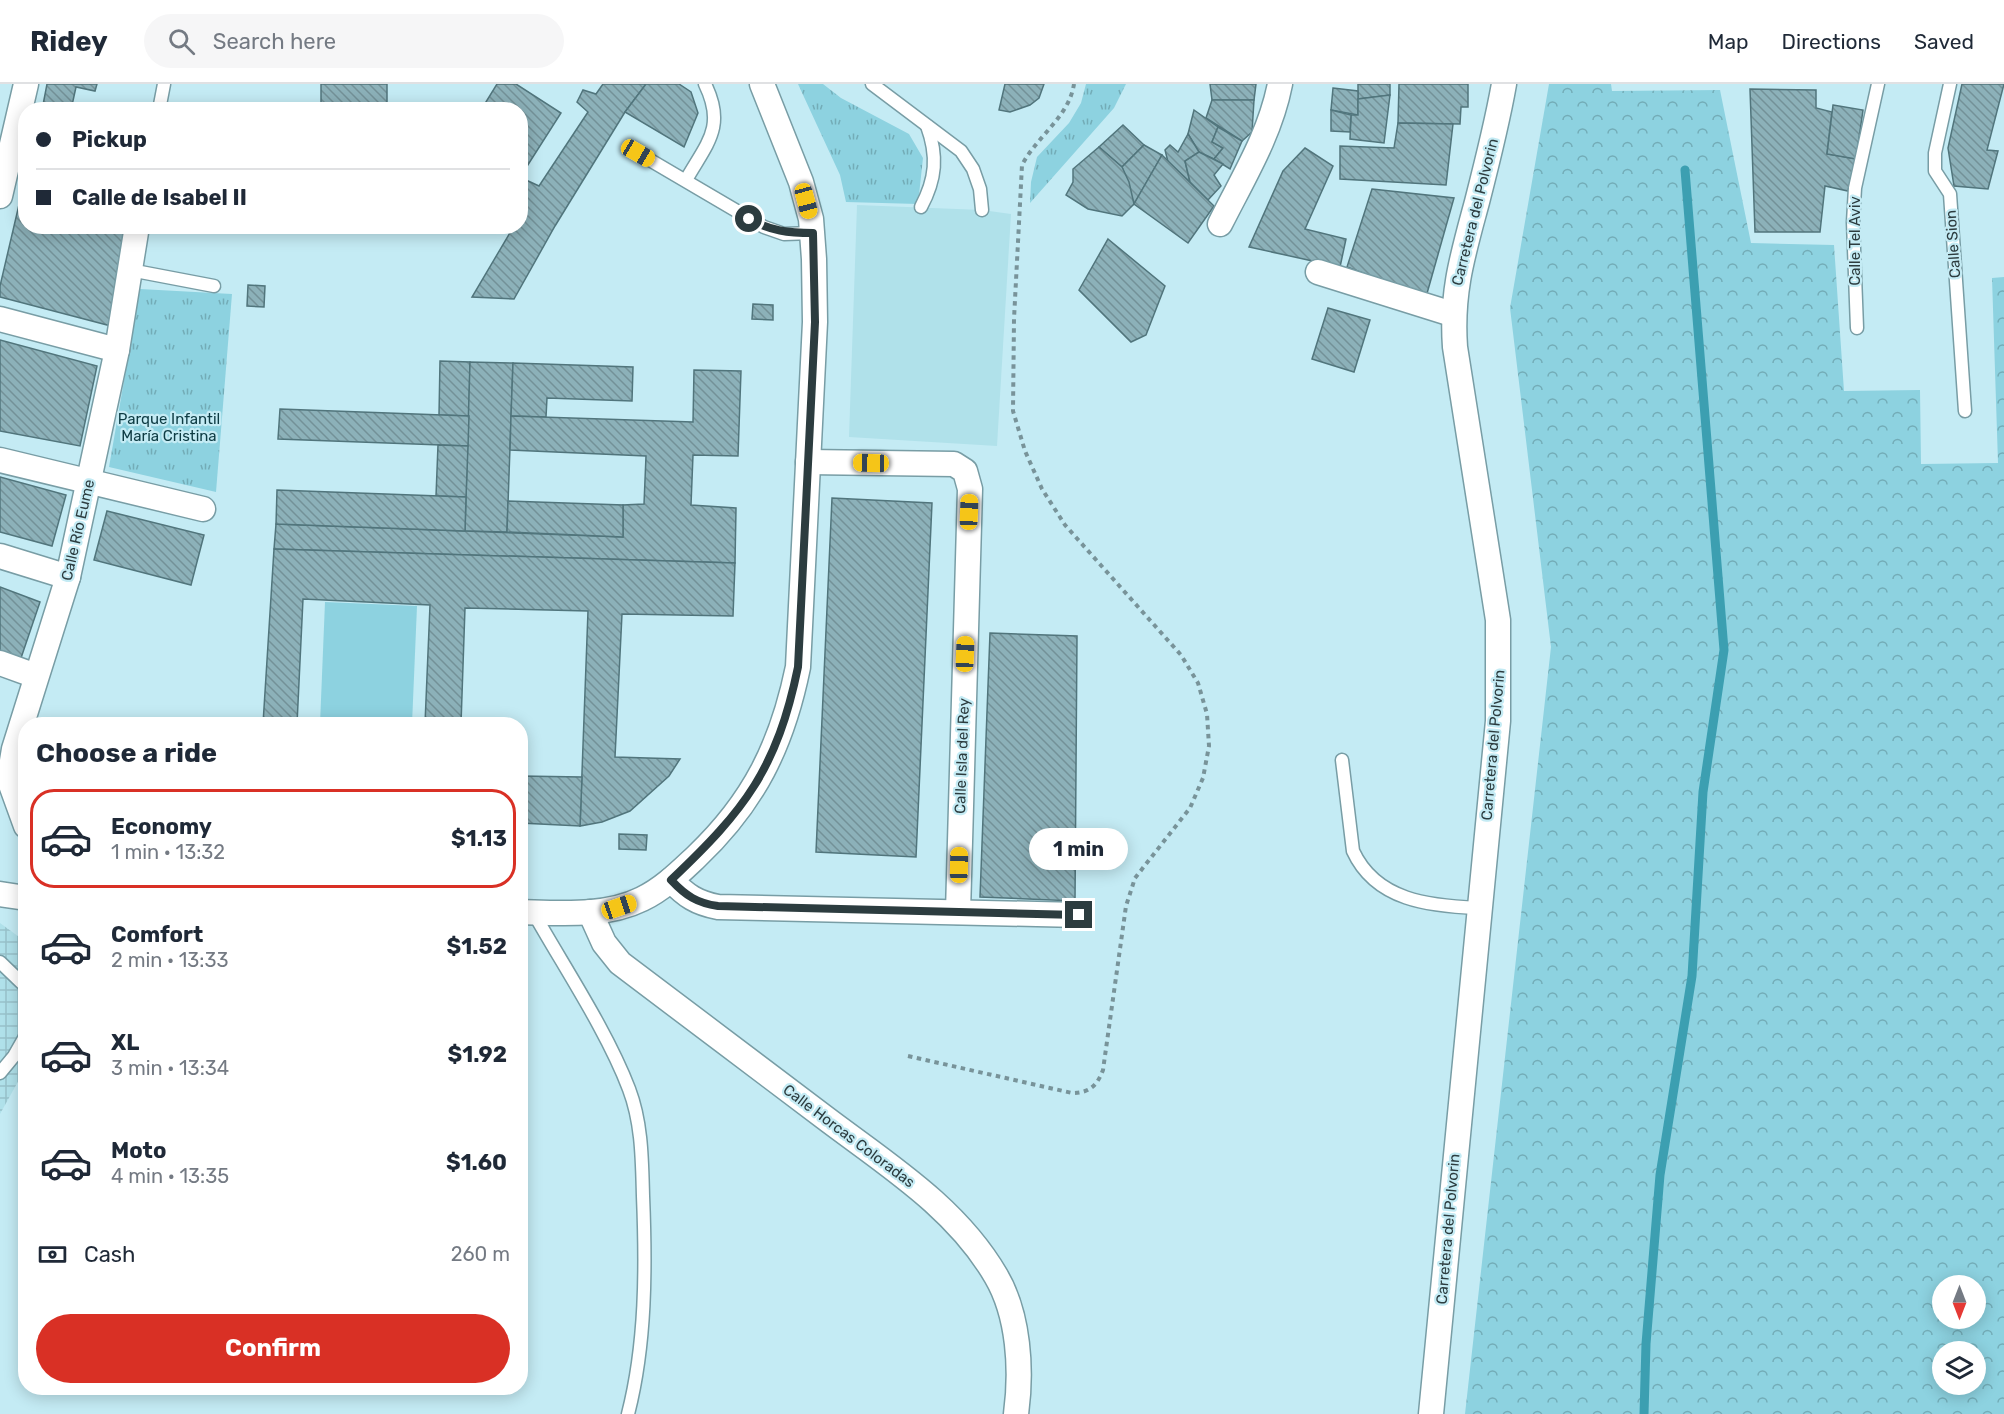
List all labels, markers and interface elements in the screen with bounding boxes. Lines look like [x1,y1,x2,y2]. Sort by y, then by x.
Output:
search box [144,14,564,68]
text: Ridey [30,25,108,58]
icon: search [165,25,198,58]
text: Search here [213,28,336,55]
text: Map [1708,29,1749,54]
text: Directions [1782,29,1881,54]
text: Saved [1914,29,1974,54]
text: Pickup [72,126,147,153]
car [618,136,658,170]
street label: Carretera del Polvorin [1448,136,1502,288]
car [793,181,819,221]
text: Calle de Isabel II [72,184,247,211]
street label: Calle Tel Aviv [1846,196,1864,286]
route start [735,205,762,232]
street label: Calle Sion [1942,209,1964,279]
park label: Parque Infantil María Cristina [118,410,220,445]
car [853,454,889,472]
street label: Calle Río Eume [58,478,98,582]
car [959,494,979,530]
car [955,636,975,672]
street label: Carretera del Polvorin [1477,669,1509,821]
street label: Calle Isla del Rey [951,698,973,814]
text: Choose a ride [36,737,217,769]
icon: car [39,812,93,866]
text: Economy [111,813,212,840]
text: $1.13 [451,825,507,852]
callout: 1 min [1030,828,1128,870]
text: 1 min [1053,837,1104,861]
text: 1 min · 13:32 [111,840,225,864]
car [950,847,968,883]
car [599,893,639,921]
route end [1065,901,1092,928]
icon: car [39,920,93,974]
text: Comfort [111,921,203,948]
text: $1.52 [447,933,507,960]
text: 2 min · 13:33 [111,948,229,972]
icon: car [39,1028,93,1082]
text: XL [111,1029,139,1056]
text: $1.92 [448,1041,507,1068]
text: 3 min · 13:34 [111,1056,229,1080]
street label: Calle Horcas Coloradas [780,1081,919,1192]
icon: car [39,1136,93,1190]
text: Moto [111,1137,166,1164]
text: $1.60 [446,1149,507,1176]
street label: Carretera del Polvorin [1432,1153,1464,1305]
text: 4 min · 13:35 [111,1164,229,1188]
icon: cash [36,1238,69,1271]
text: Cash [84,1241,135,1268]
text: 260 m [451,1242,510,1266]
north arrow [1932,1275,1986,1329]
map controls [1932,1275,1986,1395]
button: Confirm [36,1314,510,1383]
button: layers [1932,1341,1986,1395]

